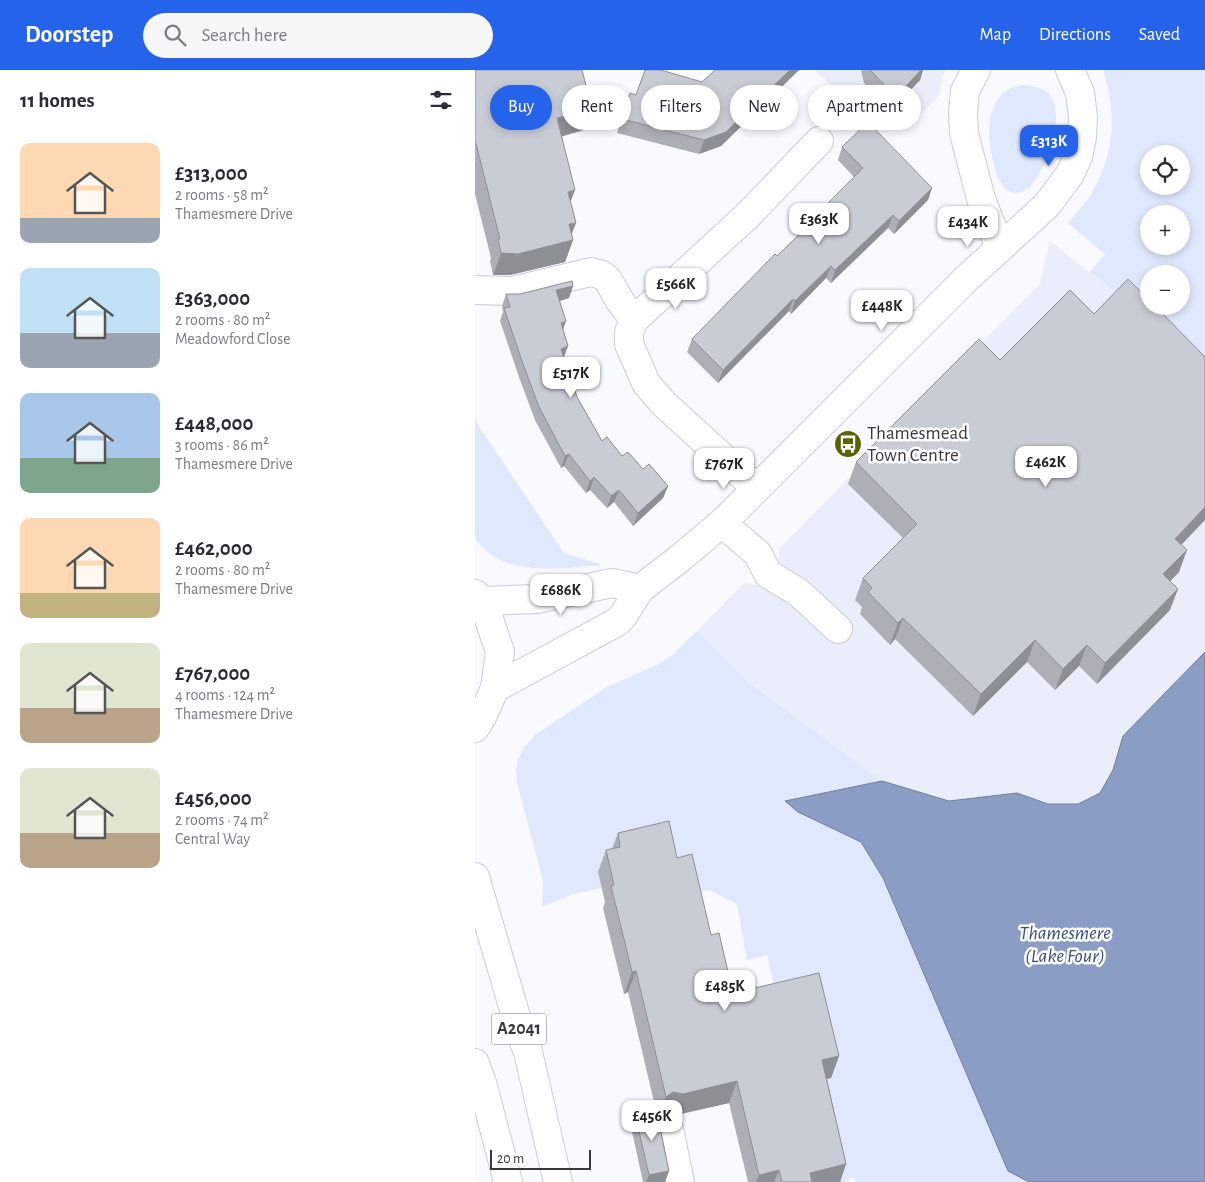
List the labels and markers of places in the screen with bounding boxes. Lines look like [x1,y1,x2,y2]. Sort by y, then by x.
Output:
pin: £313K [1014,124,1084,167]
pin: £363K [784,202,854,245]
pin: £434K [933,206,1003,248]
pin: £566K [641,268,711,310]
pin: £448K [847,290,917,332]
pin: £517K [536,356,606,399]
place label: Thamesmead Town Centre [867,424,968,465]
bus stop icon: Thamesmead Town Centre [833,429,863,459]
pin: £462K [1011,446,1081,488]
pin: £767K [689,448,759,490]
pin: £686K [526,574,596,616]
pin: £485K [690,970,760,1012]
pin: £456K [617,1100,687,1142]

